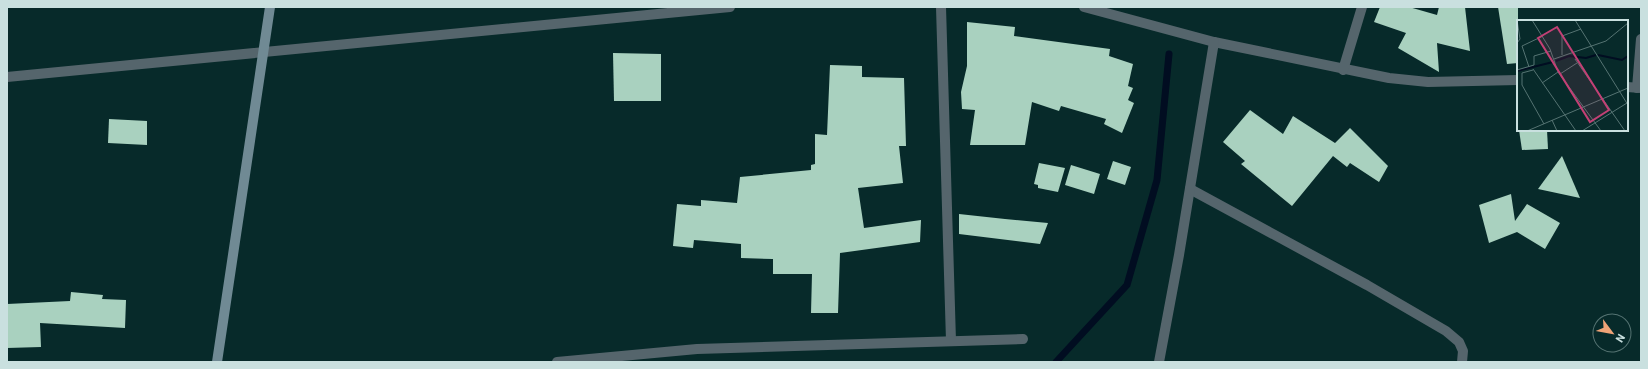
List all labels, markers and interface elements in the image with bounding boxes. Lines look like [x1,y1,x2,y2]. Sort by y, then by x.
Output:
inset map [1517,20,1628,131]
north arrow [1592,313,1632,353]
text: N [1613,332,1628,345]

